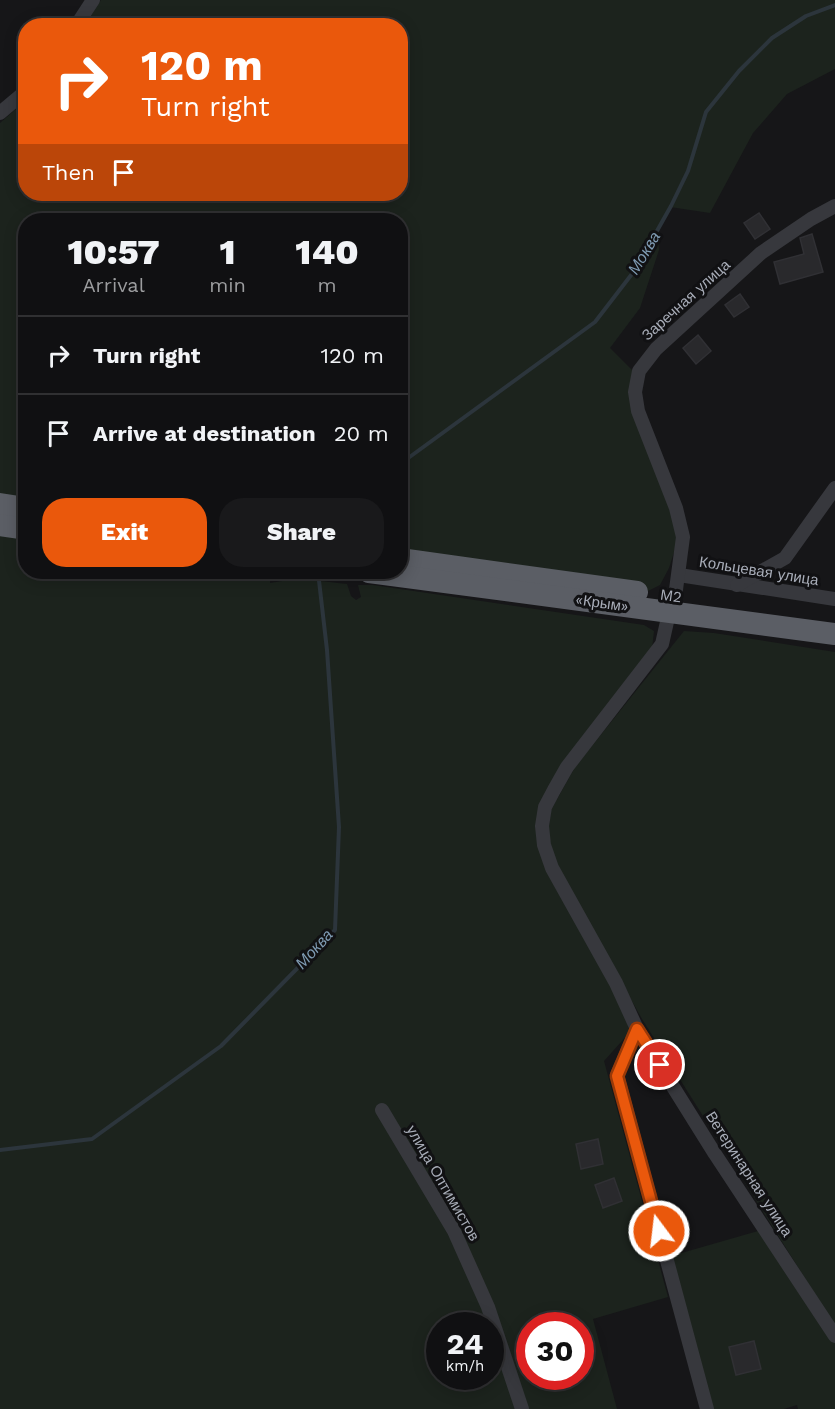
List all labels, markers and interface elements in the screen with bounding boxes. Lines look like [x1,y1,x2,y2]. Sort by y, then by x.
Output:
text: 120 m [141,41,263,90]
icon: right [42,42,120,120]
text: Turn right [141,91,270,123]
icon: arrive [107,156,140,189]
text: Then [42,160,95,185]
water label: Моква [624,228,664,278]
text: 10:57 [67,231,160,273]
text: 1 [220,231,236,273]
text: 140 [295,231,359,273]
street label: Заречная улица [638,255,734,344]
text: Arrival [82,273,145,297]
text: min [209,273,246,297]
text: m [317,273,337,297]
icon: right [42,339,75,372]
text: Turn right [93,343,200,368]
text: 120 m [320,343,384,368]
icon: arrive [42,417,75,450]
text: Arrive at destination [93,421,316,446]
text: 20 m [334,421,389,446]
button: Exit [42,498,207,567]
button: Share [219,498,384,567]
street label: Кольцевая улица [698,553,821,589]
street label: М2 [659,586,683,606]
street label: «Крым» [575,590,629,616]
water label: Моква [291,925,337,973]
pin [634,1039,685,1090]
icon: arrive [643,1048,676,1081]
street label: Ветеринарная улица [702,1108,797,1241]
street label: улица Оптимистов [403,1122,483,1244]
position arrow [627,1199,691,1263]
speed limit sign: 30 [516,1312,594,1390]
text: 24 [447,1326,483,1361]
text: km/h [446,1357,484,1375]

